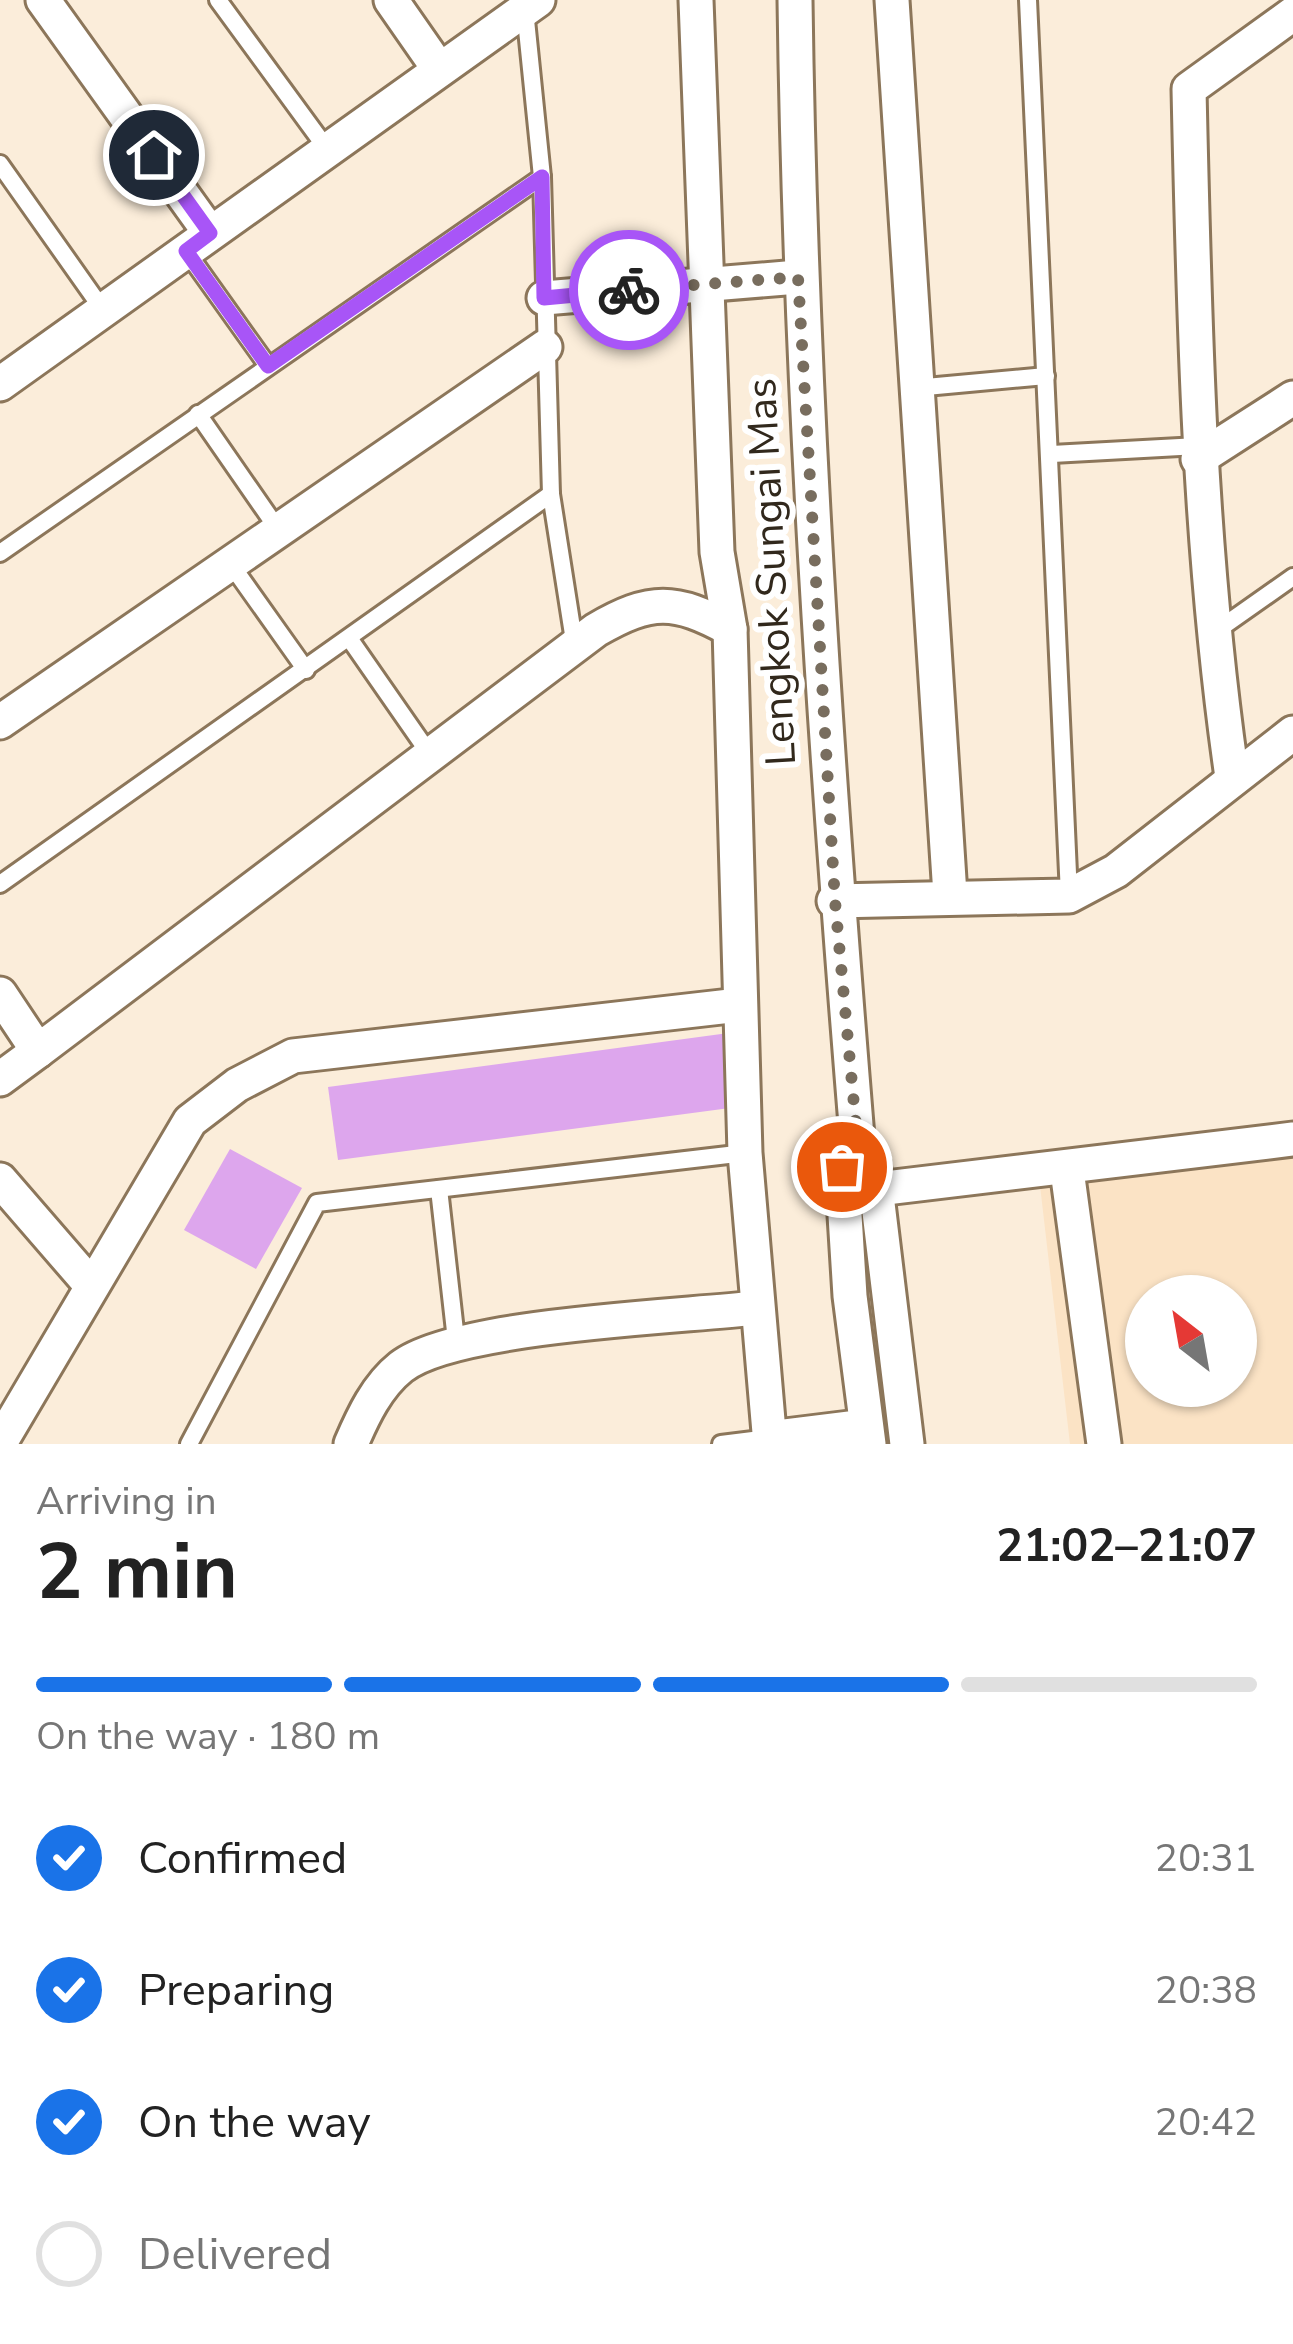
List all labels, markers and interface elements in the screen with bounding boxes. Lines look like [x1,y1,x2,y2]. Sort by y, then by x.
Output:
pin [103,104,205,206]
icon: home [121,122,187,188]
courier [569,230,689,350]
icon: bike [596,257,662,323]
street label: Lengkok Sungai Mas [733,377,810,767]
pin [791,1116,893,1218]
icon: bag [809,1134,875,1200]
north arrow [1125,1275,1257,1407]
map controls [1125,1275,1257,1407]
text: Arriving in [36,1475,217,1528]
text: 21:02–21:07 [996,1516,1257,1577]
text: 2 min [36,1519,238,1626]
text: On the way · 180 m [36,1710,380,1763]
icon: check [36,1825,102,1891]
text: Confirmed [138,1828,347,1889]
text: 20:31 [1155,1832,1257,1885]
icon: check [36,1957,102,2023]
text: Preparing [138,1960,334,2021]
text: 20:38 [1155,1964,1257,2017]
icon: check [36,2089,102,2155]
text: On the way [138,2092,371,2153]
text: 20:42 [1155,2096,1257,2149]
text: Delivered [138,2224,332,2285]

